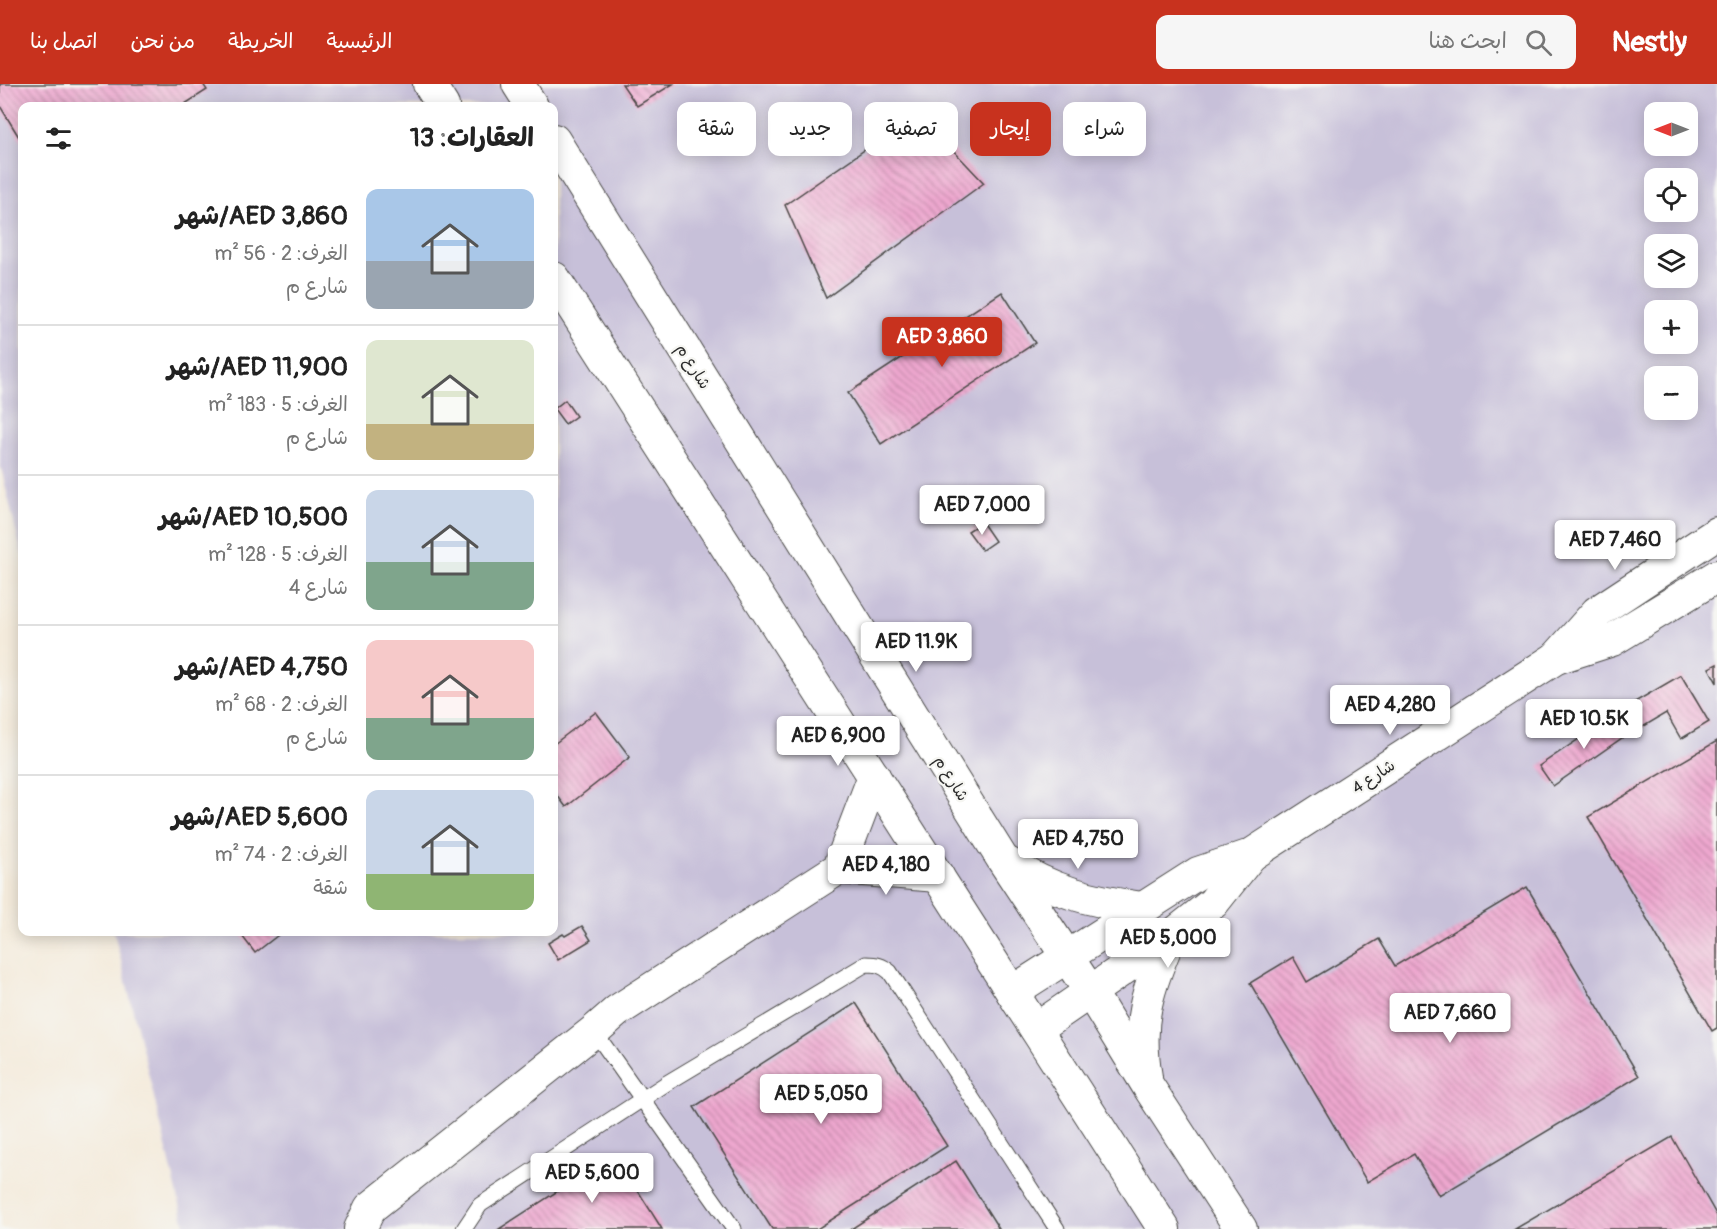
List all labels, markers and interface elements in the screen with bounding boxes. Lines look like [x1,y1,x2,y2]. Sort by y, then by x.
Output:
search box [1156,15,1576,69]
text: Nestly [1612,25,1687,60]
icon: search [1522,26,1555,59]
text: ابحث هنا [1429,27,1507,55]
text: اتصل بنا [30,28,97,55]
text: من نحن [130,28,195,55]
text: الخريطة [228,28,293,55]
text: الرئيسية [326,28,392,55]
chip: شقة [677,102,756,156]
chip: جديد [768,102,852,156]
chip: تصفية [864,102,958,156]
chip: إيجار [970,102,1051,156]
chip: شراء [1063,102,1146,156]
north arrow [1644,102,1698,156]
map controls [1644,102,1698,420]
icon: filters [42,122,75,155]
text: العقارات: 13 [410,122,534,154]
button: locate [1644,168,1698,222]
text: AED 3,860/شهر [176,200,348,232]
icon: home [414,213,486,285]
button: layers [1644,234,1698,288]
text: الغرف: 2 · 56 m² [214,241,348,266]
text: شارع م [286,274,348,299]
button: + [1644,300,1698,354]
pin: AED 3,860 [873,317,1011,368]
text: AED 3,860 [896,324,988,349]
street label: شارع م [670,340,715,394]
text: AED 11,900/شهر [167,351,348,383]
icon: home [414,364,486,436]
button: − [1644,366,1698,420]
text: الغرف: 5 · 183 m² [208,392,348,417]
text: شارع م [286,425,348,450]
pin: AED 7,000 [913,485,1051,536]
text: AED 7,000 [934,492,1030,517]
text: AED 10,500/شهر [159,501,348,533]
icon: home [414,514,486,586]
pin: AED 7,460 [1546,520,1684,571]
text: AED 7,460 [1569,527,1661,552]
text: الغرف: 5 · 128 m² [208,542,348,567]
text: شارع 4 [289,575,348,600]
pin: AED 11.9K [847,622,985,673]
text: AED 11.9K [875,629,957,654]
text: AED 4,750/شهر [176,651,348,683]
icon: home [414,664,486,736]
pin: AED 4,280 [1321,685,1459,736]
text: الغرف: 2 · 68 m² [215,692,348,717]
text: AED 4,280 [1344,692,1436,717]
pin: AED 10.5K [1515,699,1653,750]
text: AED 10.5K [1539,706,1629,731]
pin: AED 6,900 [769,716,907,767]
text: AED 6,900 [791,723,885,748]
text: شارع م [286,725,348,750]
street label: شارع م [928,752,973,806]
street label: شارع 4 [1348,756,1399,799]
text: AED 5,600/شهر [172,801,348,833]
icon: home [414,814,486,886]
pin: AED 4,750 [1009,819,1147,870]
text: AED 4,750 [1032,826,1124,851]
text: الغرف: 2 · 74 m² [215,842,348,867]
pin: AED 4,180 [817,845,955,896]
text: AED 4,180 [842,852,930,877]
text: شقة [313,875,348,900]
pin: AED 5,000 [1099,918,1237,969]
text: AED 5,000 [1119,925,1217,950]
pin: AED 7,660 [1381,993,1519,1044]
text: AED 7,660 [1404,1000,1496,1025]
pin: AED 5,050 [752,1074,890,1125]
text: AED 5,050 [774,1081,868,1106]
pin: AED 5,600 [523,1153,661,1204]
text: AED 5,600 [544,1160,640,1185]

